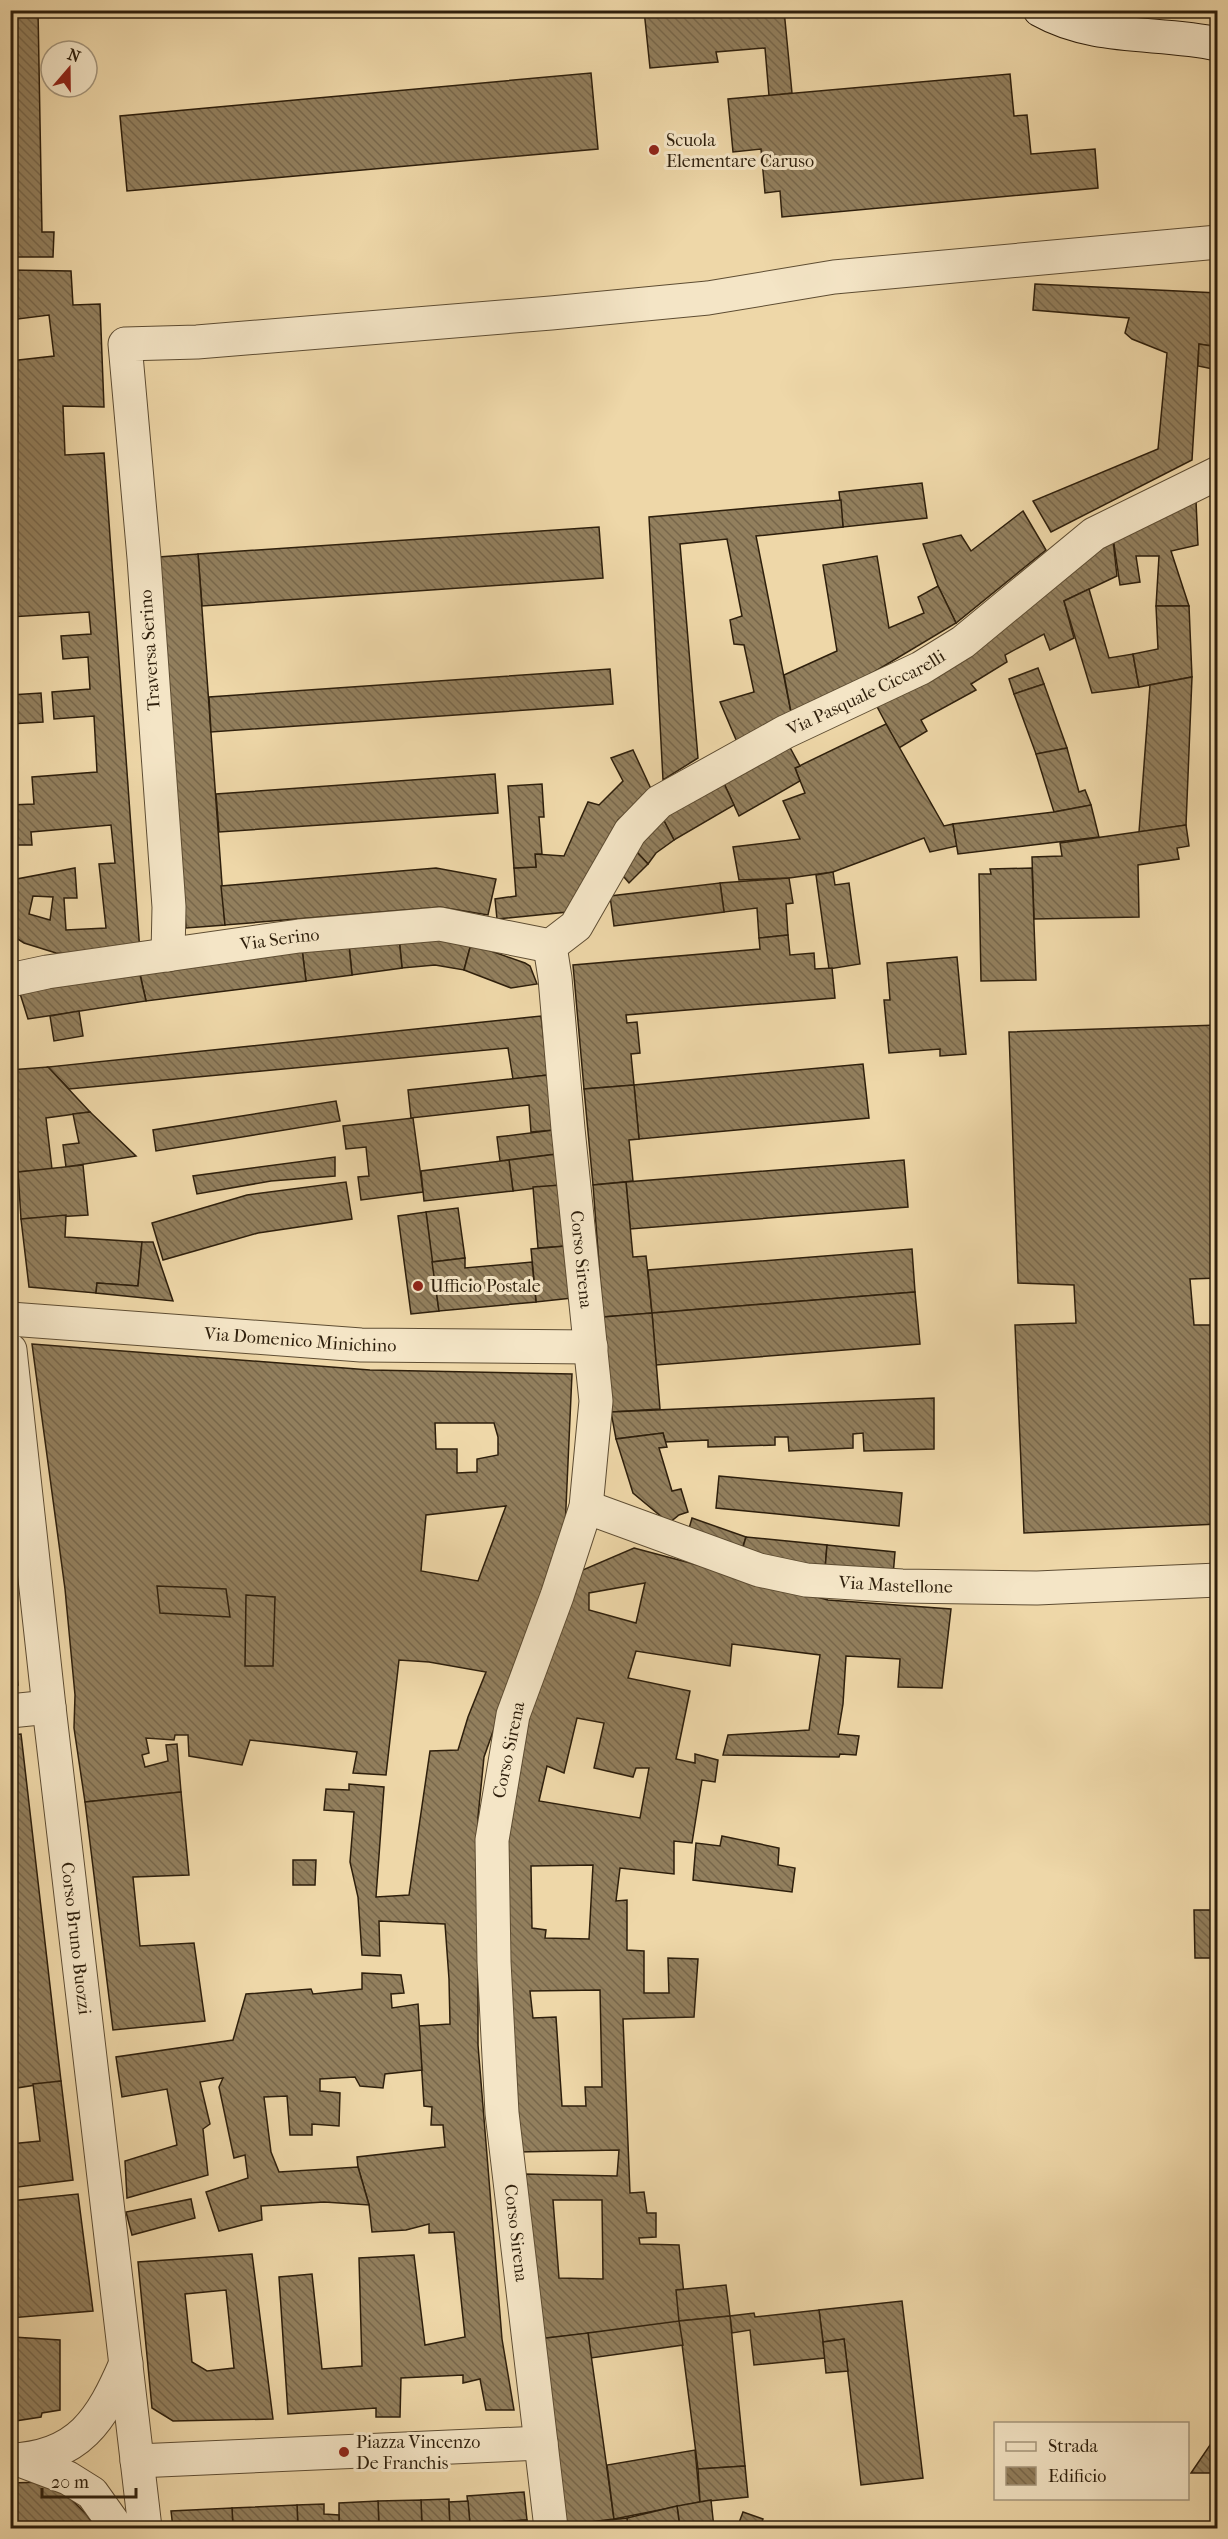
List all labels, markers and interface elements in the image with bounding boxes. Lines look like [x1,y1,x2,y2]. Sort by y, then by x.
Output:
north arrow [39,39,99,99]
text: N [65,44,84,67]
place label: Scuola Elementare Caruso [666,130,814,172]
marker: Scuola Elementare Caruso [647,143,661,157]
street label: Traversa Serino [135,589,165,711]
street label: Via Pasquale Ciccarelli [783,645,950,741]
street label: Via Serino [238,924,320,955]
street label: Corso Sirena [566,1209,597,1310]
place label: Ufficio Postale [430,1276,541,1297]
marker: Ufficio Postale [411,1279,425,1293]
street label: Via Domenico Minichino [202,1323,396,1356]
street label: Via Mastellone [837,1572,953,1597]
street label: Corso Sirena [489,1699,530,1800]
street label: Corso Bruno Buozzi [57,1861,95,2016]
street label: Corso Sirena [500,2183,532,2284]
legend [994,2422,1189,2500]
place label: Piazza Vincenzo De Franchis [356,2432,480,2474]
text: Strada [1048,2436,1099,2457]
marker: Piazza Vincenzo De Franchis [337,2445,351,2459]
scale bar [42,2461,136,2499]
text: Edificio [1048,2466,1106,2487]
text: 20 m [51,2472,89,2493]

